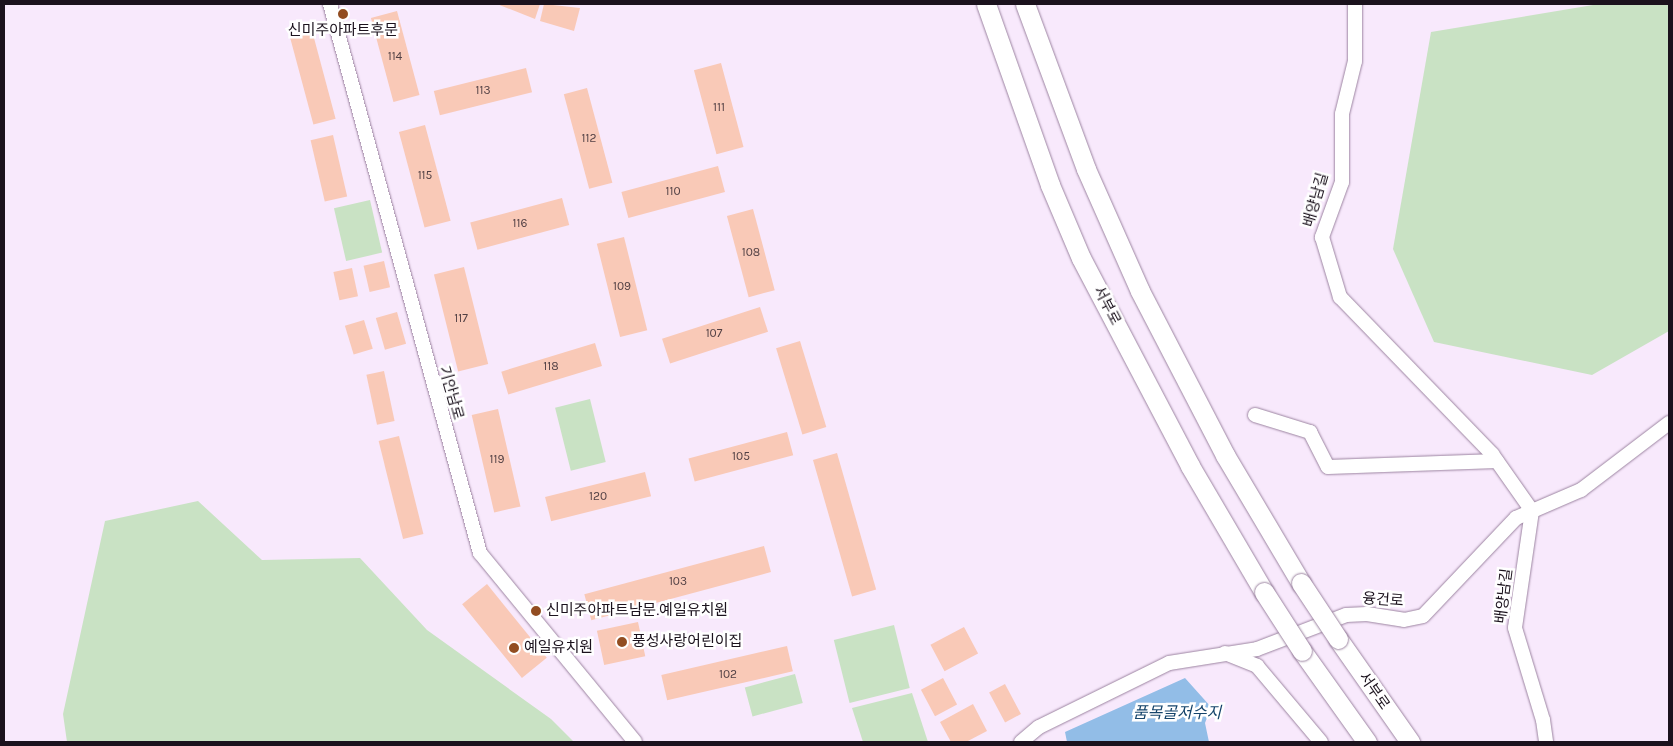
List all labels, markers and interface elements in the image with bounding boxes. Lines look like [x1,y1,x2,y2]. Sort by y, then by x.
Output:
marker: 신미주아파트후문 [337,8,349,20]
place label: 신미주아파트후문 [288,22,398,40]
house number: 114 [388,50,402,64]
house number: 113 [475,84,491,98]
house number: 111 [713,101,725,115]
house number: 112 [582,132,596,146]
house number: 115 [418,169,432,183]
street label: 배양남길 [1300,171,1332,229]
house number: 110 [665,185,681,199]
house number: 116 [513,217,527,231]
house number: 108 [742,246,760,260]
house number: 109 [613,280,631,294]
street label: 서부로 [1089,283,1125,329]
house number: 117 [454,312,468,326]
house number: 107 [706,327,722,341]
house number: 118 [543,360,559,374]
street label: 기안남로 [435,364,467,422]
house number: 105 [732,450,750,464]
house number: 119 [490,453,504,467]
house number: 120 [589,490,607,504]
street label: 배양남길 [1492,568,1516,624]
house number: 103 [669,575,687,589]
street label: 융건로 [1362,590,1404,610]
place label: 신미주아파트남문.예일유치원 [546,602,728,620]
marker: 신미주아파트남문.예일유치원 [530,605,542,617]
place label: 풍성사랑어린이집 [632,633,742,651]
marker: 풍성사랑어린이집 [616,636,628,648]
place label: 예일유치원 [524,639,593,657]
marker: 예일유치원 [508,642,520,654]
house number: 102 [719,668,737,682]
street label: 서부로 [1355,669,1393,713]
water label: 품목골저수지 [1133,703,1221,723]

